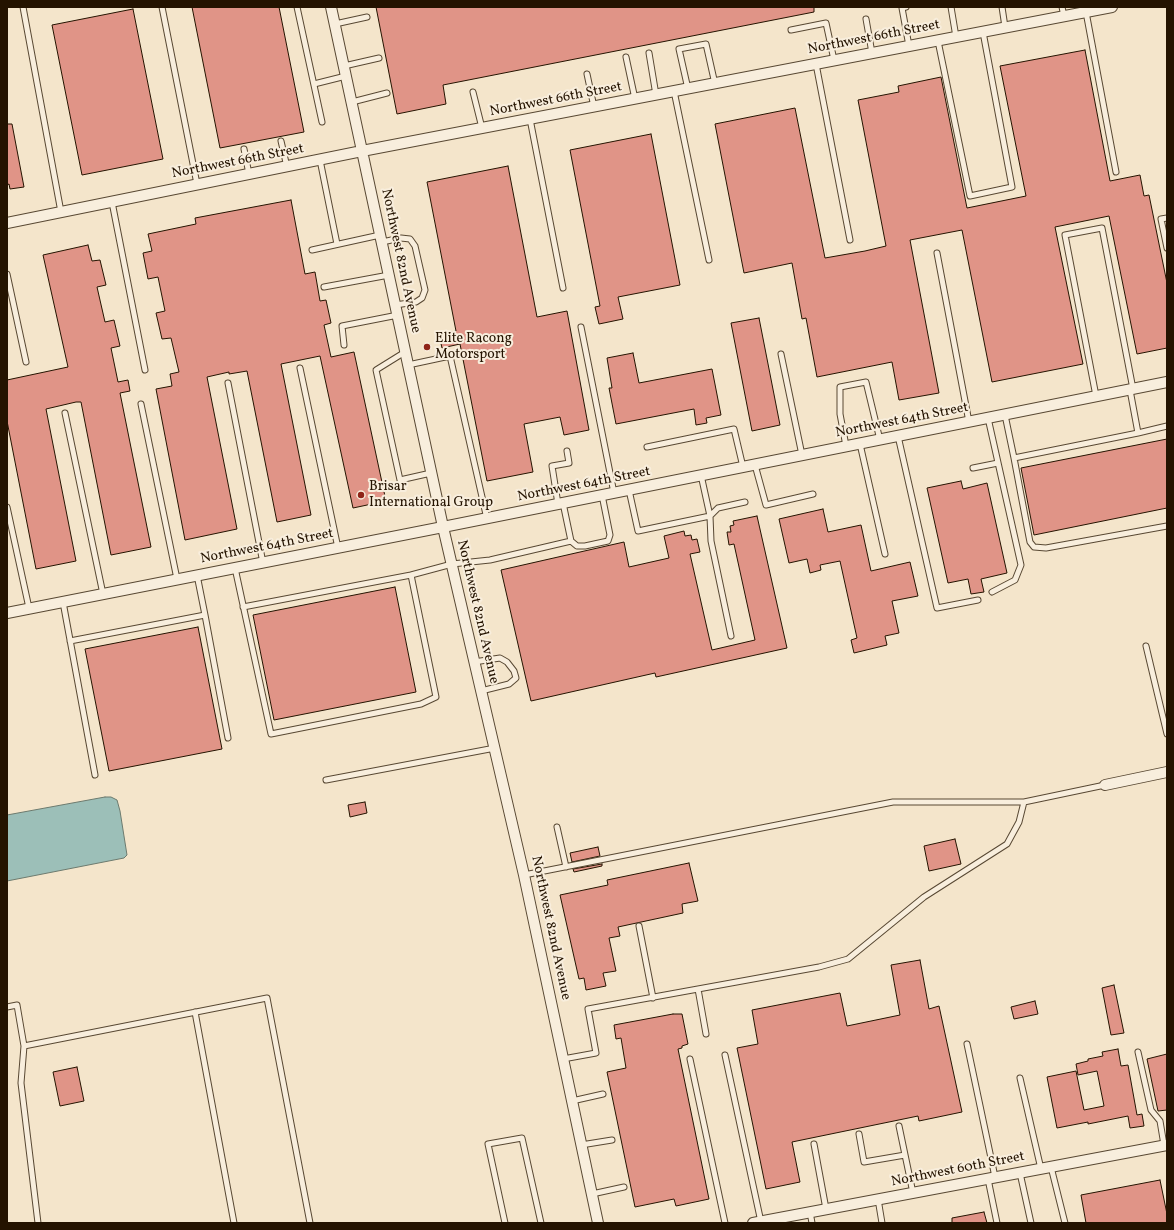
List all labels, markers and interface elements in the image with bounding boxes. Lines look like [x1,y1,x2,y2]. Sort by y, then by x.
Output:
street label: Northwest 66th Street [806,17,942,59]
street label: Northwest 66th Street [488,79,624,121]
street label: Northwest 66th Street [170,141,306,183]
street label: Northwest 82nd Avenue [377,187,423,335]
place label: Elite Racong Motorsport [435,331,512,364]
marker: Elite Racong Motorsport [422,342,432,352]
street label: Northwest 64th Street [834,400,970,442]
street label: Northwest 64th Street [516,464,652,506]
place label: Brisar International Group [369,479,493,512]
marker: Brisar International Group [356,490,366,500]
street label: Northwest 64th Street [199,526,335,568]
street label: Northwest 82nd Avenue [452,539,502,685]
street label: Northwest 82nd Avenue [527,854,573,1002]
street label: Northwest 60th Street [890,1149,1026,1191]

